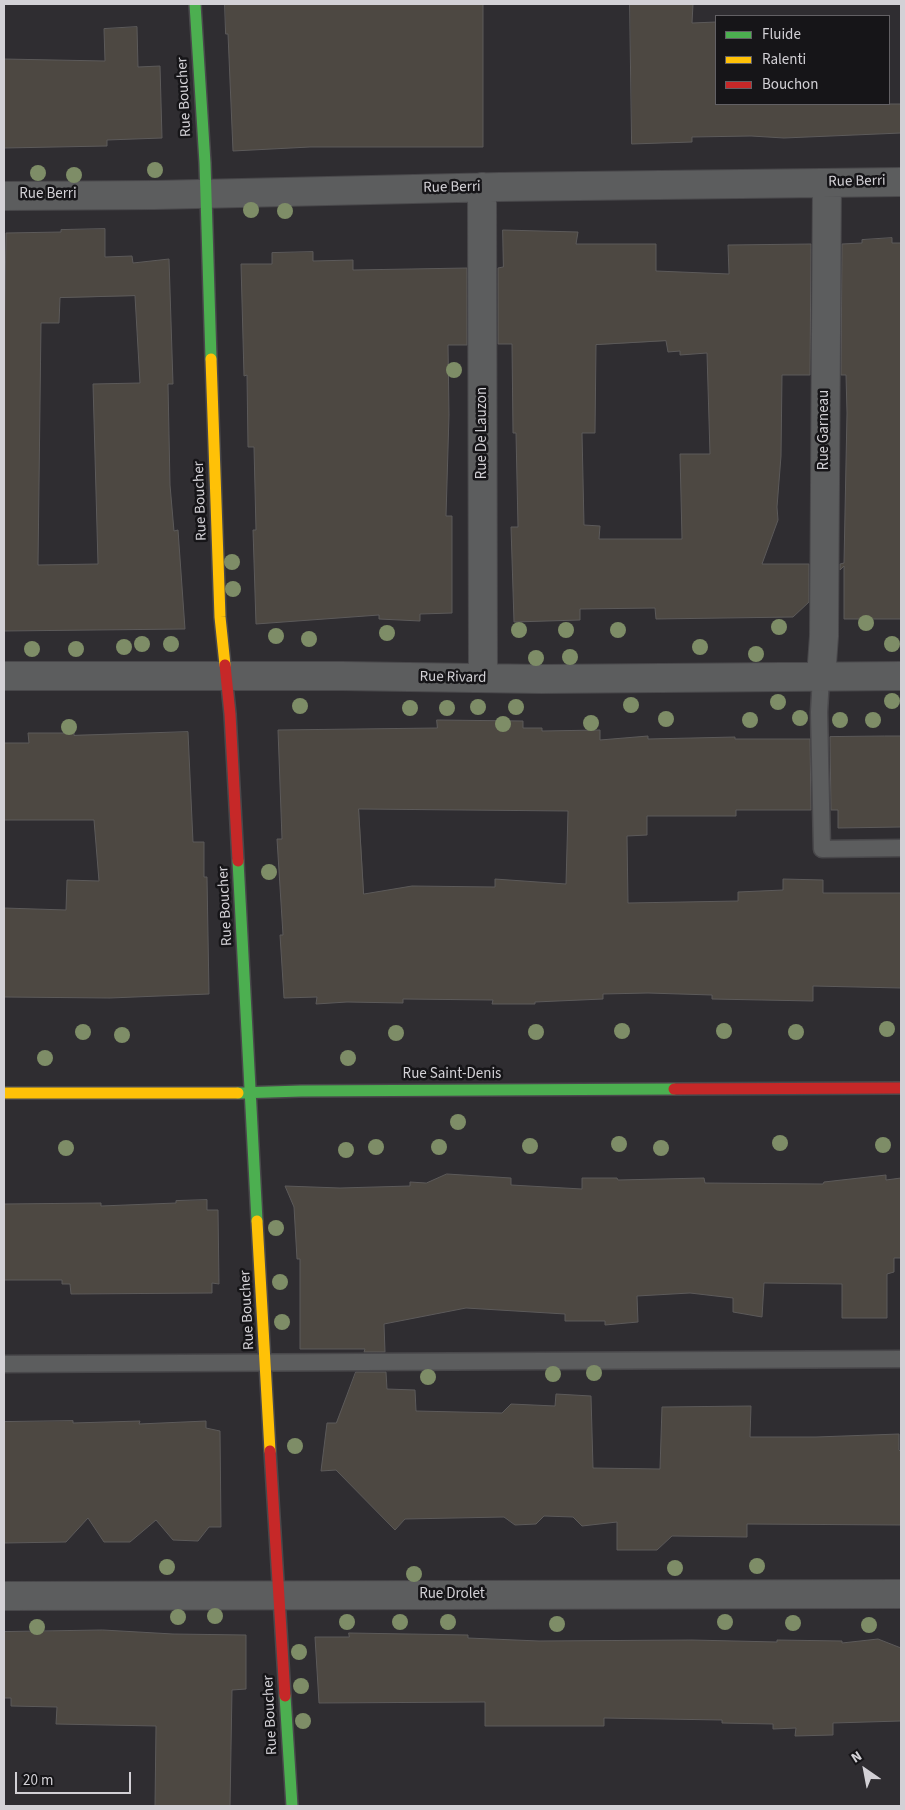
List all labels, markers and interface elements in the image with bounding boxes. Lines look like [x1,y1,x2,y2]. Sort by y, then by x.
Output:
legend [715,15,890,105]
text: Fluide [762,24,801,45]
text: Ralenti [762,49,806,70]
street label: Rue Boucher [174,57,196,137]
text: Bouchon [762,74,818,95]
street label: Rue Berri [828,172,886,192]
street label: Rue Berri [423,178,481,198]
street label: Rue Berri [19,186,77,204]
street label: Rue De Lauzon [474,387,492,479]
street label: Rue Garneau [816,390,834,470]
street label: Rue Boucher [191,461,211,541]
street label: Rue Rivard [419,668,487,688]
street label: Rue Boucher [215,866,237,946]
street label: Rue Saint-Denis [403,1066,501,1084]
street label: Rue Boucher [237,1270,259,1350]
street label: Rue Drolet [419,1586,485,1604]
street label: Rue Boucher [260,1675,282,1755]
north arrow [840,1745,890,1795]
text: N [847,1746,866,1768]
scale bar [18,1762,134,1794]
text: 20 m [23,1770,53,1791]

